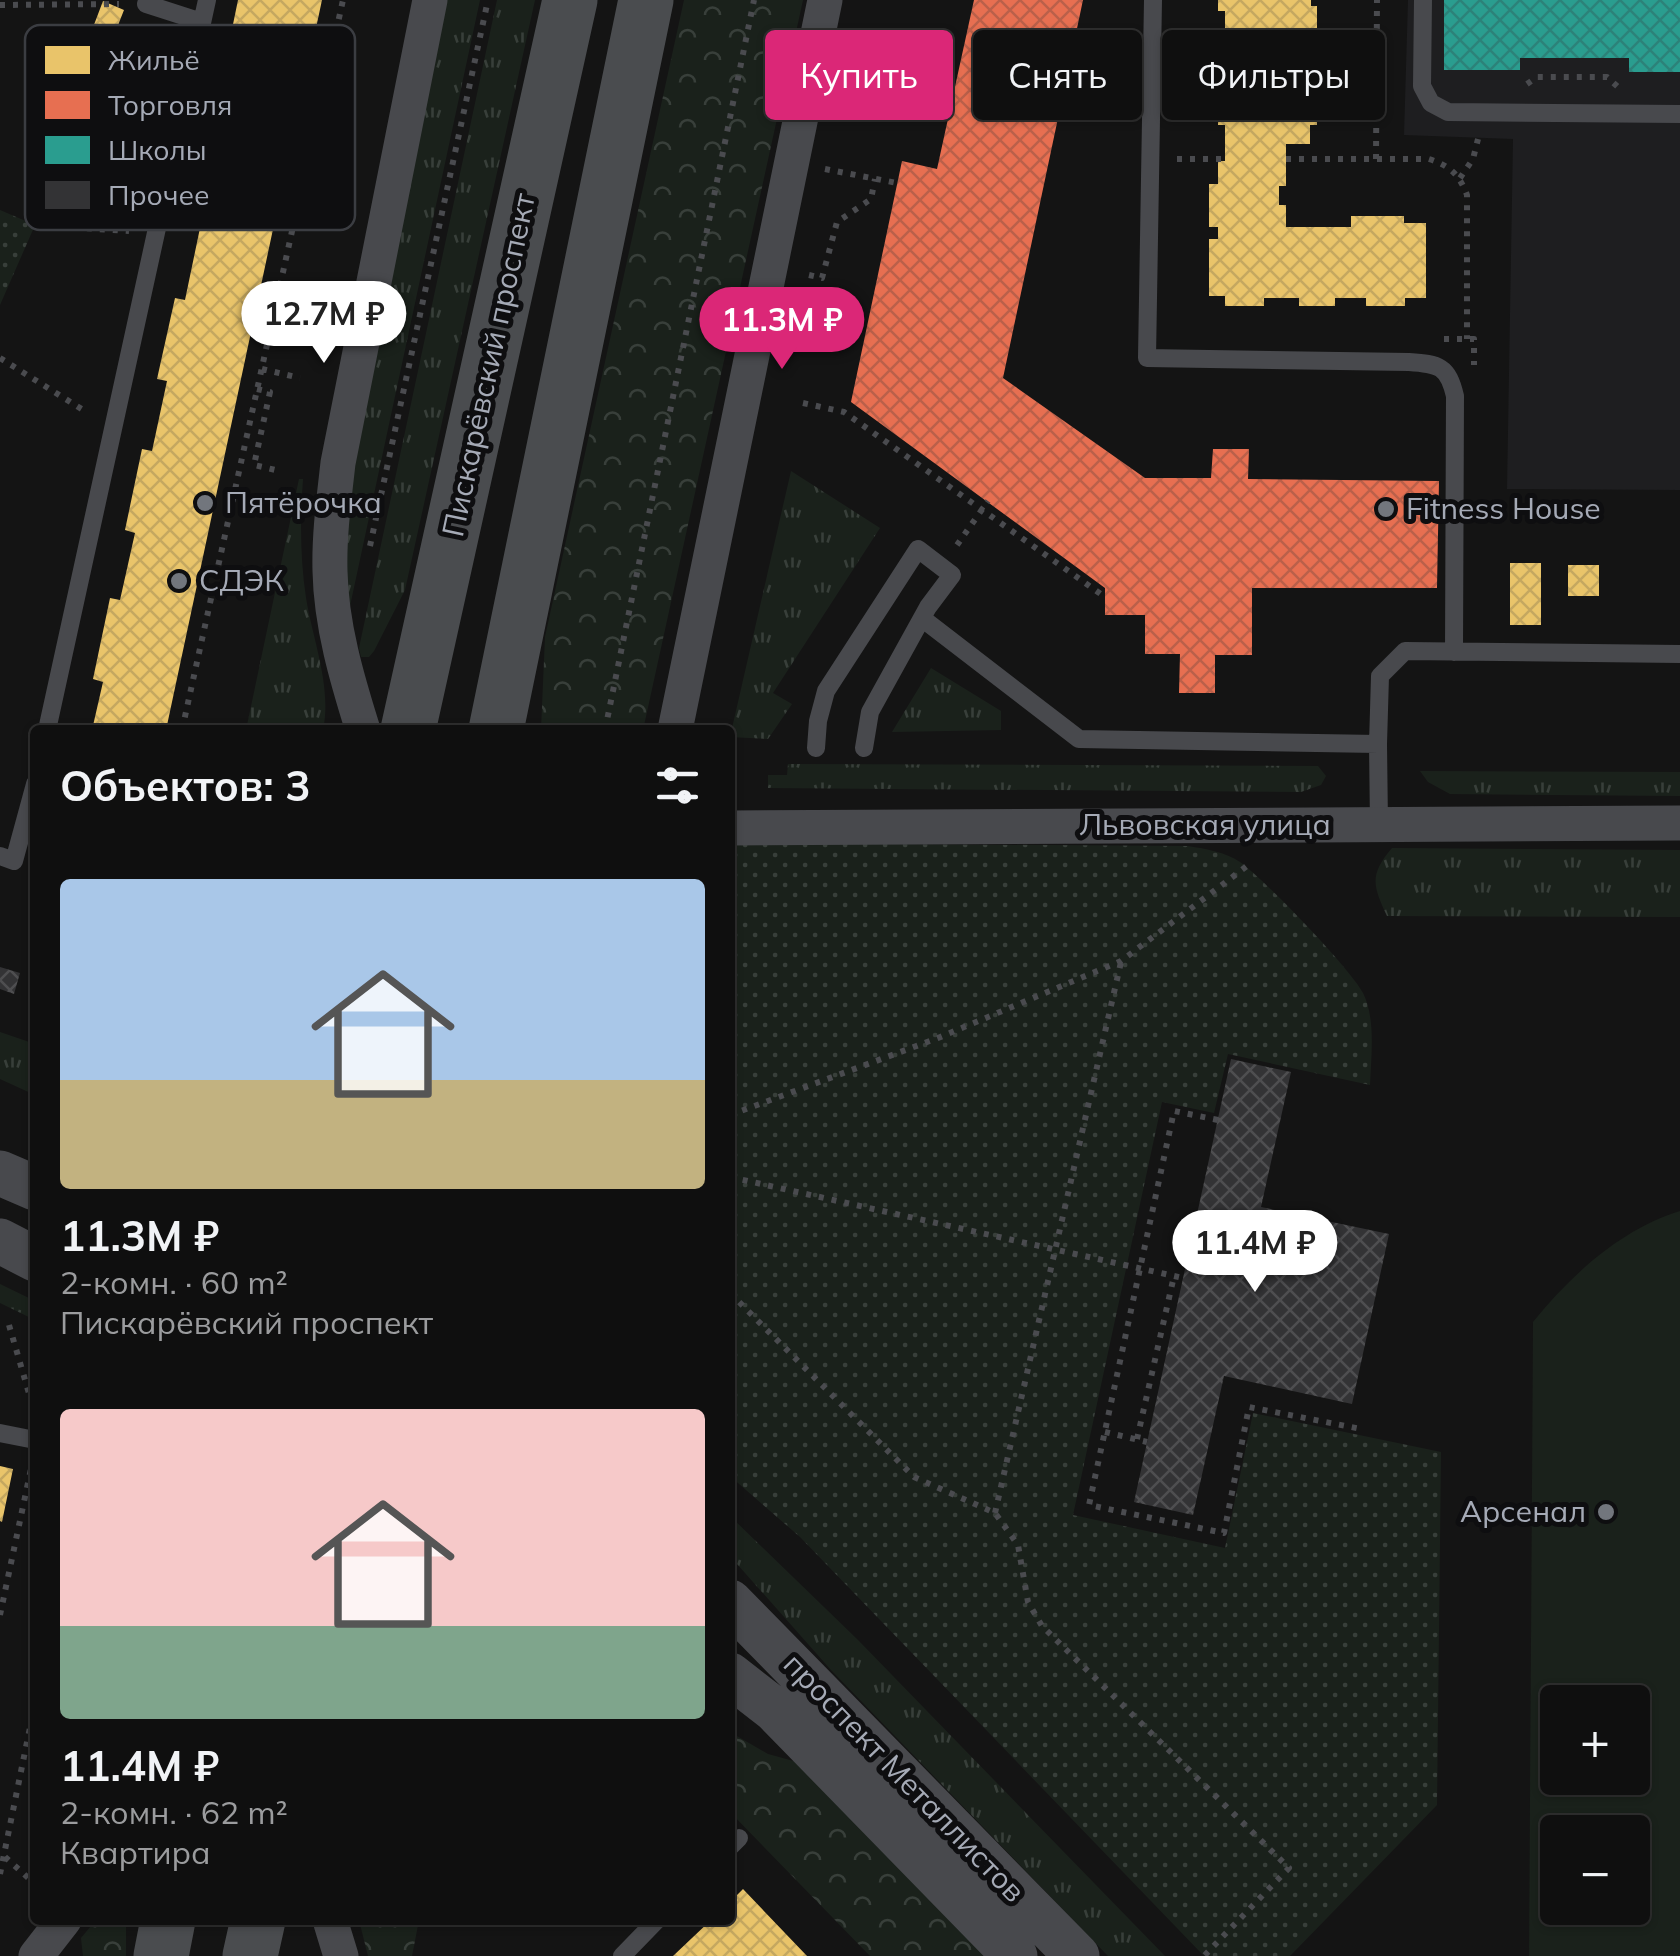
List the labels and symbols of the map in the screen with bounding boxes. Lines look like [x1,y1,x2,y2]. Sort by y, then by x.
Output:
legend [25,25,355,230]
text: Жильё [108,42,200,77]
text: Торговля [108,87,232,122]
text: Школы [108,132,207,167]
text: Прочее [108,177,210,212]
street label: Пискарёвский проспект [433,189,543,540]
pin: 12.7M ₽ [232,281,416,366]
pin: 11.3M ₽ [690,287,874,372]
place label: Пятёрочка [225,483,382,521]
place label: Fitness House [1406,489,1601,527]
marker: Пятёрочка [194,492,216,514]
marker: Fitness House [1375,498,1397,520]
place label: СДЭК [199,561,284,599]
marker: СДЭК [168,570,190,592]
street label: Львовская улица [1079,805,1331,843]
pin: 11.4M ₽ [1163,1210,1347,1295]
place label: Арсенал [1460,1492,1586,1530]
marker: Арсенал [1595,1501,1617,1523]
street label: проспект Металлистов [776,1645,1033,1910]

